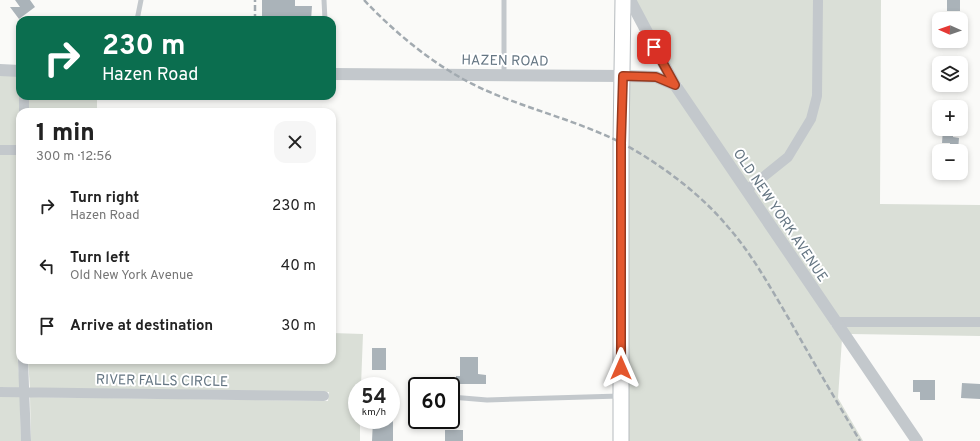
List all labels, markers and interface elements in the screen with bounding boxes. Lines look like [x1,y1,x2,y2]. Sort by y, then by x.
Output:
north arrow [932,12,968,48]
map controls [932,12,968,180]
text: 230 m [102,29,185,65]
pin [637,30,671,64]
icon: right [36,32,88,84]
icon: arrive [643,36,665,58]
street label: HAZEN ROAD [461,52,549,71]
button: layers [932,56,968,92]
text: Hazen Road [102,64,198,87]
button: + [932,100,968,136]
text: 1 min [36,119,95,149]
button: close [274,121,316,163]
button: − [932,144,968,180]
street label: OLD NEW YORK AVENUE [729,146,831,286]
text: 300 m · 12:56 [36,149,112,165]
text: Turn right [70,189,139,208]
icon: right [36,195,58,217]
text: 230 m [272,197,316,216]
text: Hazen Road [70,208,140,224]
text: Turn left [70,249,130,268]
icon: left [36,255,58,277]
text: 40 m [281,257,316,276]
text: Old New York Avenue [70,268,193,284]
icon: arrive [36,315,58,337]
text: Arrive at destination [70,317,213,336]
text: 30 m [281,317,316,336]
position arrow [600,347,642,389]
street label: RIVER FALLS CIRCLE [96,372,228,391]
speed limit sign: 60 [408,377,460,429]
text: 54 [361,385,387,411]
text: km/h [362,406,386,419]

